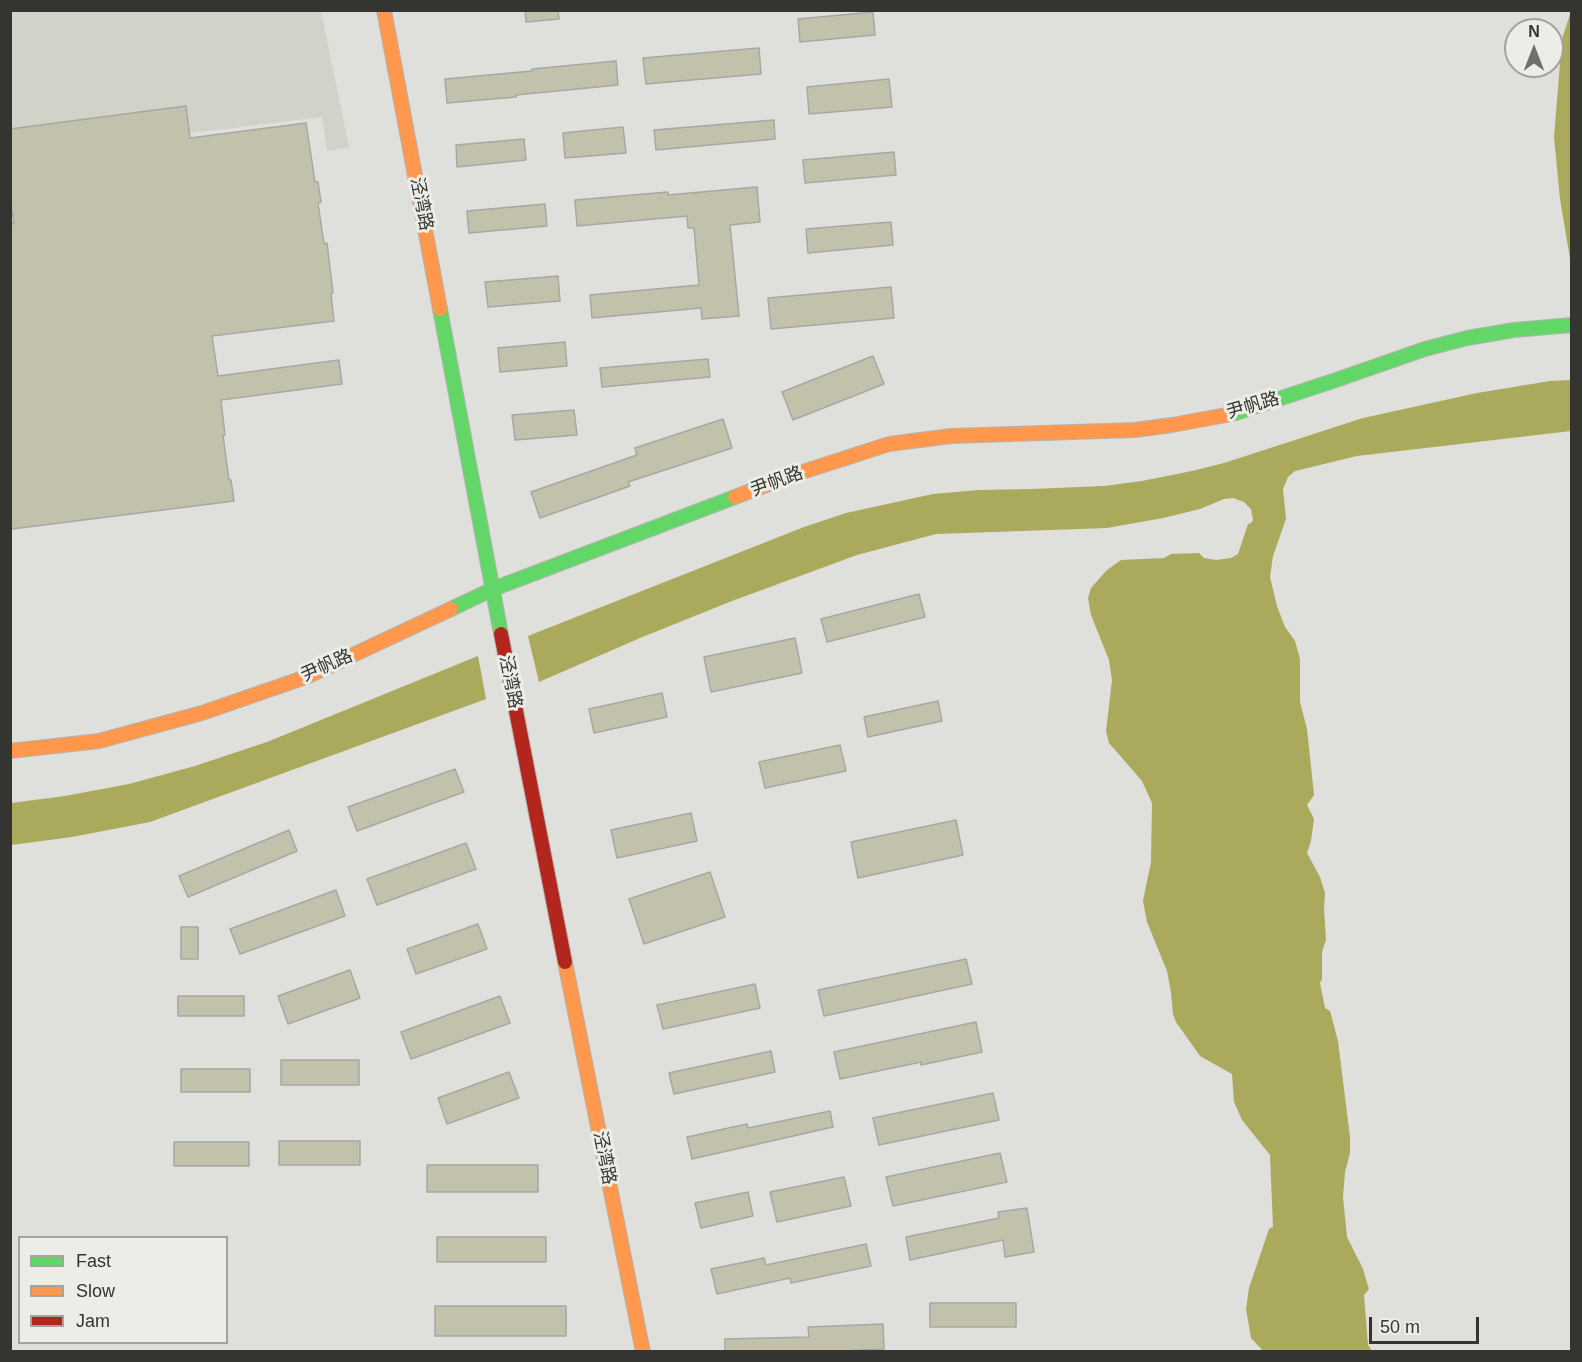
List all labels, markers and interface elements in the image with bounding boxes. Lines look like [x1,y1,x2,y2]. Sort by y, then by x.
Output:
north arrow [1504,18,1564,78]
text: N [1528,23,1540,40]
street label: 泾湾路 [405,175,437,233]
street label: 尹帆路 [1224,388,1282,424]
street label: 尹帆路 [748,463,806,501]
street label: 尹帆路 [298,645,356,687]
street label: 泾湾路 [494,653,526,711]
street label: 泾湾路 [588,1129,620,1187]
legend [18,1236,228,1344]
text: Fast [76,1251,111,1271]
text: Slow [76,1281,115,1301]
scale bar [1372,1305,1482,1343]
text: Jam [76,1311,110,1331]
text: 50 m [1380,1317,1420,1337]

